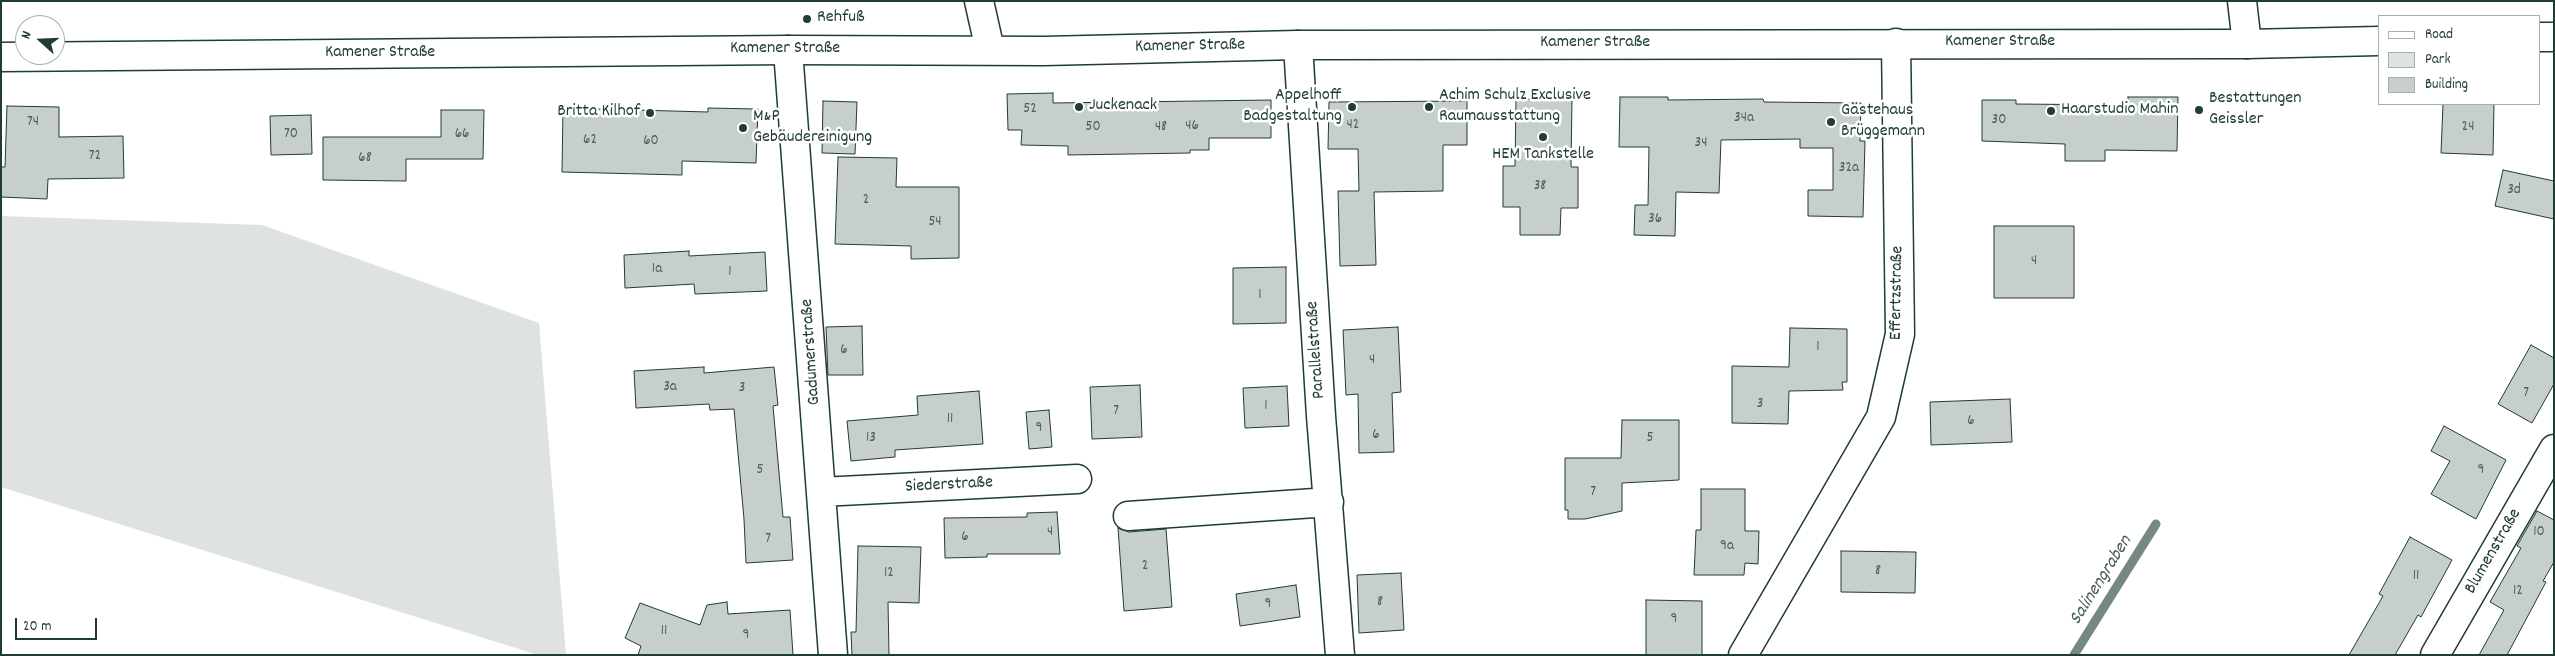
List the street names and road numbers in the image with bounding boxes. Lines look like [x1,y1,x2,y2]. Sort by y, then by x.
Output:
street label: Kamener Straße [1945,32,2055,54]
street label: Kamener Straße [1540,33,1650,55]
street label: Kamener Straße [1135,35,1245,59]
street label: Kamener Straße [730,39,840,61]
street label: Kamener Straße [325,43,435,65]
street label: Effertzstraße [1886,246,1910,340]
street label: Gadumerstraße [798,298,826,406]
street label: Parallelstraße [1303,300,1331,400]
street label: Siederstraße [904,473,994,499]
street label: Blumenstraße [2461,505,2527,599]

